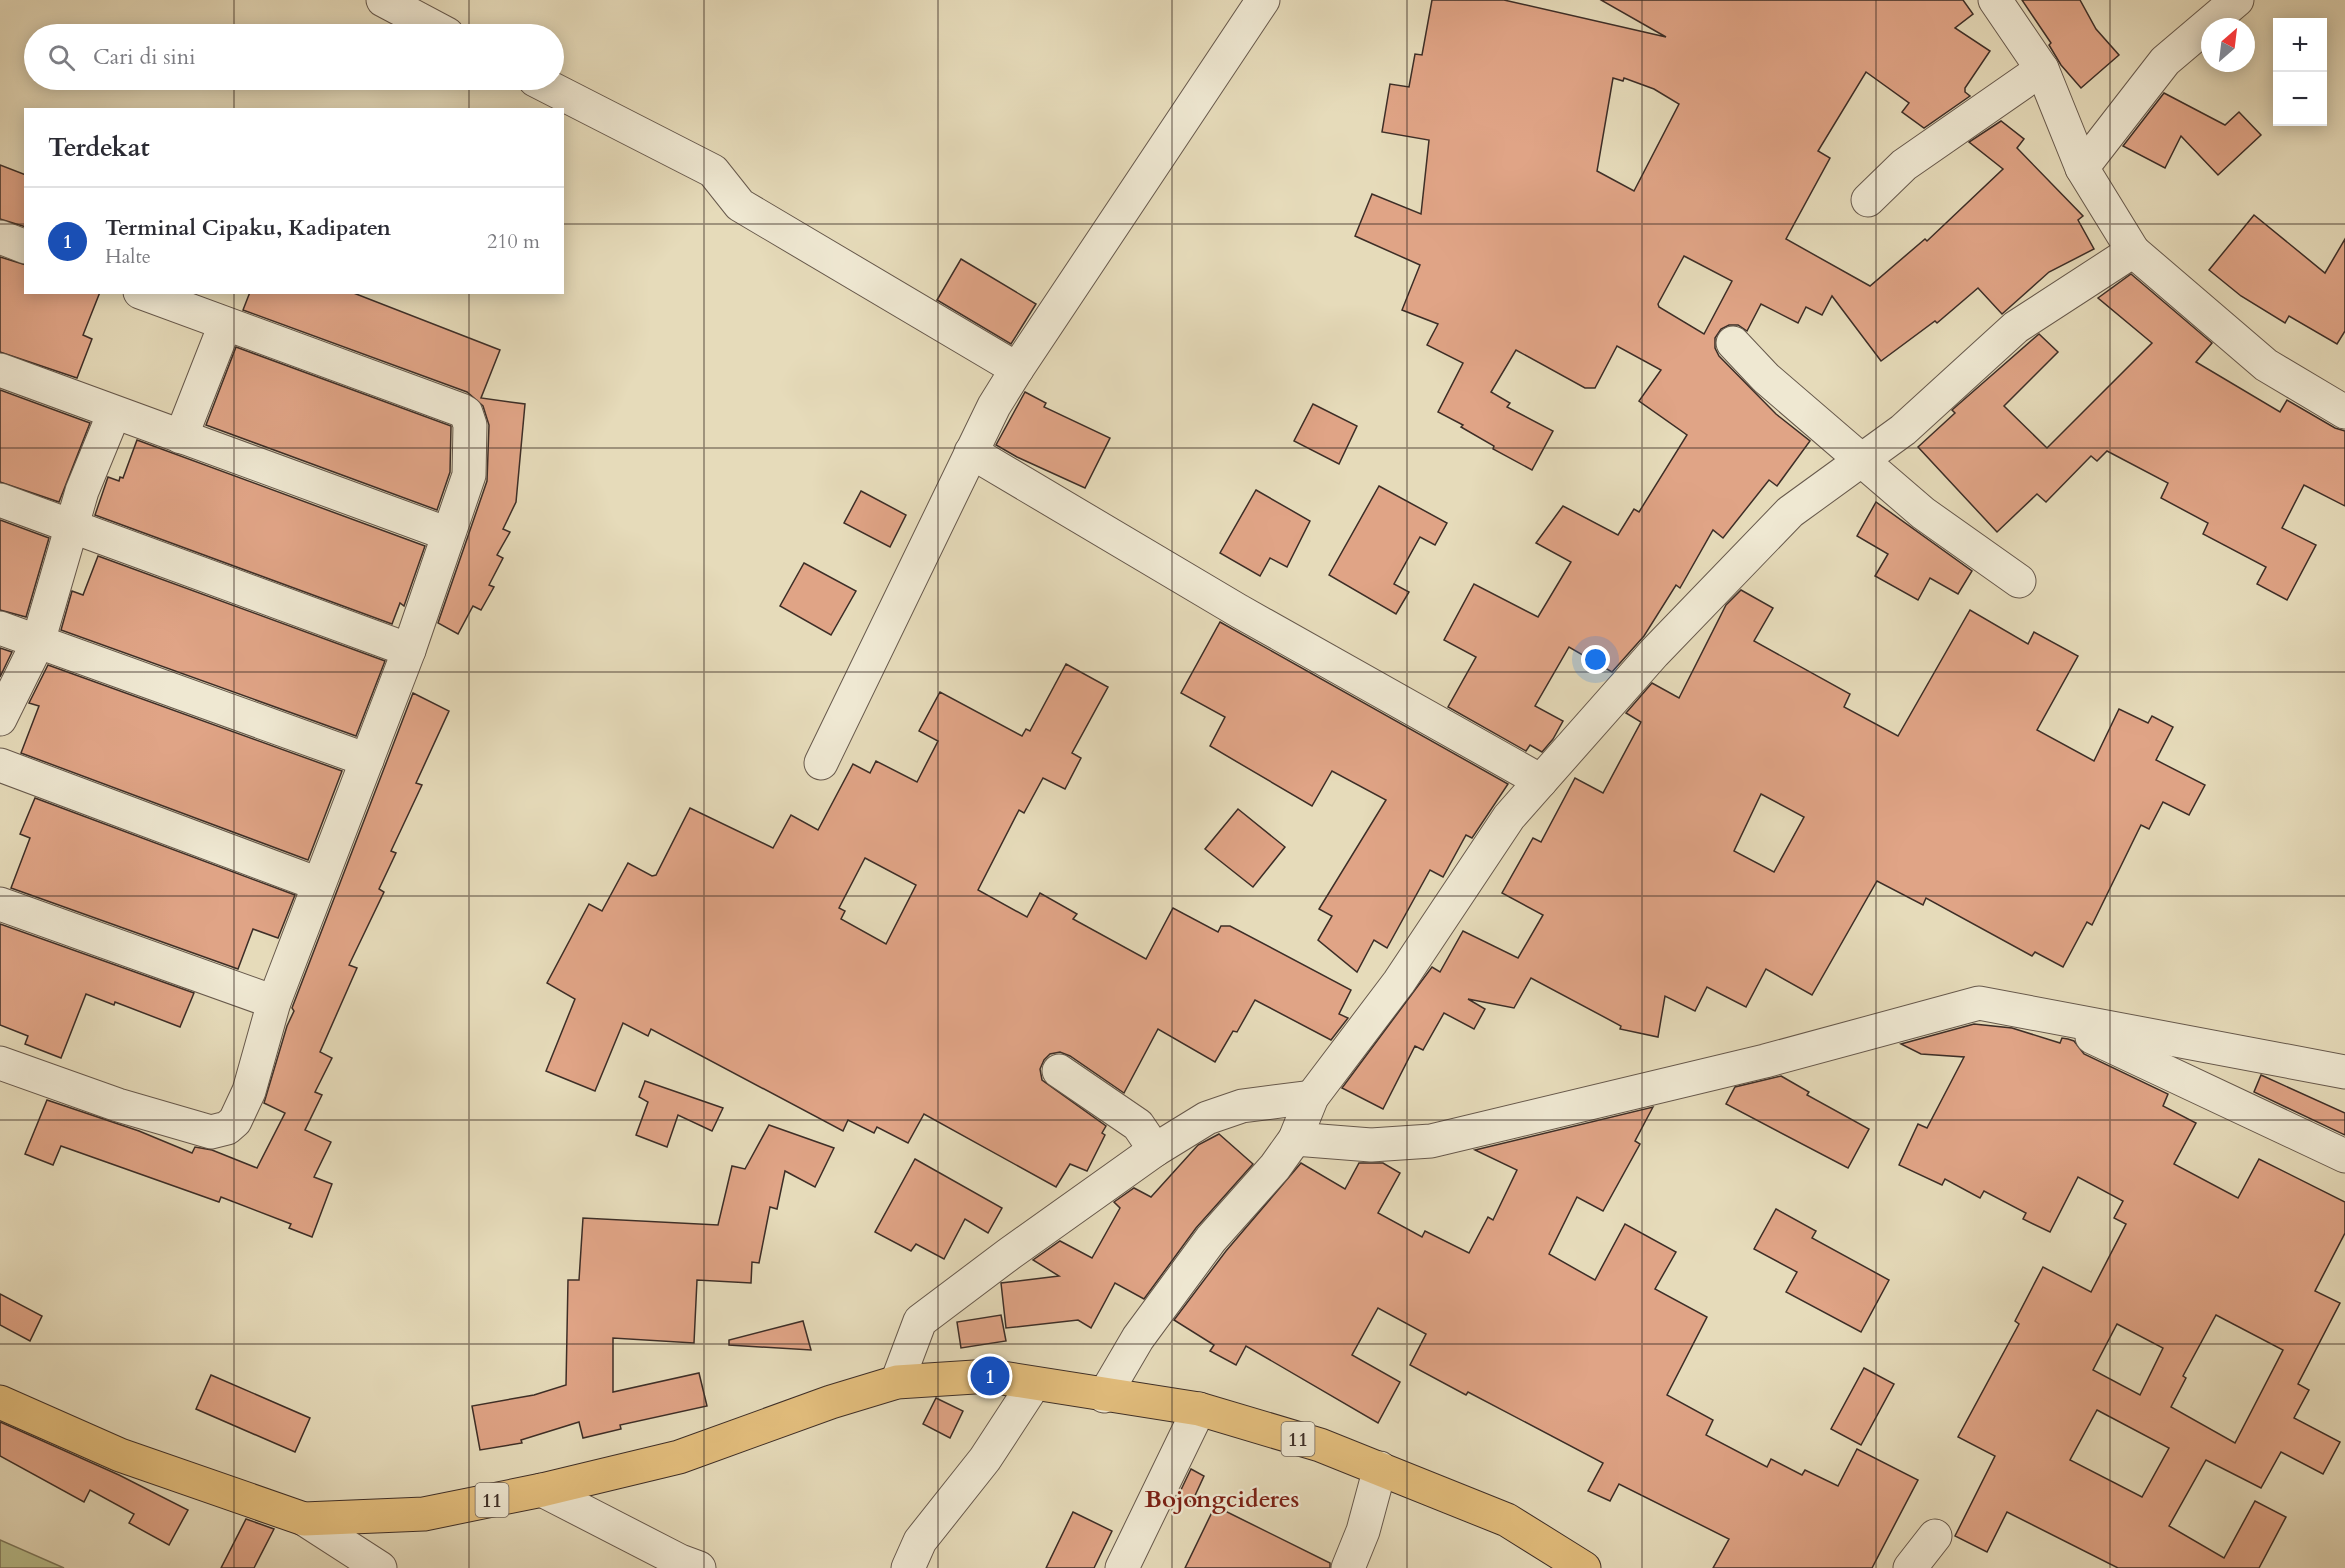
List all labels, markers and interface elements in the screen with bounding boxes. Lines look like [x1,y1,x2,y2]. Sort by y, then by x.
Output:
north arrow [2201,18,2255,72]
map controls [2273,18,2327,126]
button: + [2273,18,2327,72]
search box [24,24,564,90]
icon: search [45,41,78,74]
text: Cari di sini [93,42,196,72]
button: − [2273,72,2327,126]
text: Terdekat [48,130,150,165]
text: Terminal Cipaku, Kadipaten [105,213,391,243]
text: 1 [62,228,73,255]
text: 210 m [487,228,540,255]
text: Halte [105,243,151,270]
your location [1581,645,1610,674]
pin: 1 [970,1354,1010,1398]
road number: 11 [1282,1422,1314,1456]
road number: 11 [476,1483,508,1517]
district label: Bojongcideres [1145,1483,1299,1516]

